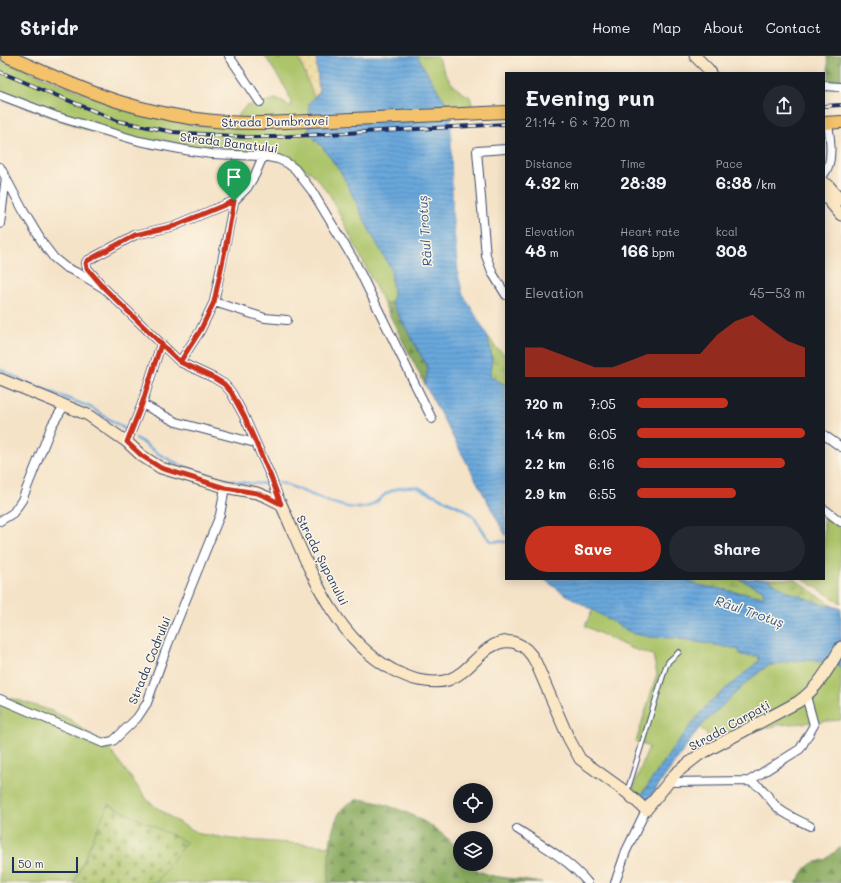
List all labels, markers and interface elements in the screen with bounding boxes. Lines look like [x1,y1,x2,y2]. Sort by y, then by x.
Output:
text: Stridr [20,15,79,40]
text: Home [592,18,630,37]
text: Map [652,18,681,37]
text: About [703,18,744,37]
text: Contact [766,18,821,37]
text: Evening run [525,83,655,112]
button: share [763,85,805,127]
street label: Strada Dumbravei [221,112,329,130]
text: 21:14 · 6 × 720 m [525,113,630,130]
street label: Strada Banatului [179,128,279,156]
text: Distance [525,156,572,171]
text: Time [620,156,645,171]
text: Pace [716,156,743,171]
pin [217,160,251,201]
icon: arrive [223,166,245,188]
text: 4.32 [525,171,561,193]
text: 28:39 [620,171,666,193]
text: 6:38 [716,171,752,193]
text: km [561,177,579,192]
text: /km [752,177,776,192]
water label: Râul Trotuș [413,195,436,267]
text: Elevation [525,224,574,239]
text: Heart rate [620,224,680,239]
text: kcal [716,224,738,239]
text: 48 [525,239,546,261]
text: 166 [620,239,648,261]
text: 308 [716,239,747,261]
text: m [546,245,559,260]
text: bpm [648,245,675,260]
text: Elevation [525,284,583,301]
text: 45–53 m [749,284,805,301]
text: 720 m [525,395,563,412]
text: 7:05 [589,395,616,412]
text: 1.4 km [525,425,565,442]
text: 6:05 [589,425,616,442]
text: 2.2 km [525,455,566,472]
text: 6:16 [589,455,615,472]
text: 2.9 km [525,485,566,502]
text: 6:55 [589,485,616,502]
street label: Strada Șupanului [292,512,353,608]
button: Save [525,526,661,572]
button: Share [669,526,805,572]
water label: Râul Trotuș [713,591,787,632]
street label: Strada Codrului [124,614,174,706]
street label: Strada Carpați [686,696,772,754]
map controls [453,783,493,871]
button: locate [453,783,493,823]
button: layers [453,831,493,871]
scale bar [12,855,78,874]
text: 50 m [18,856,44,871]

